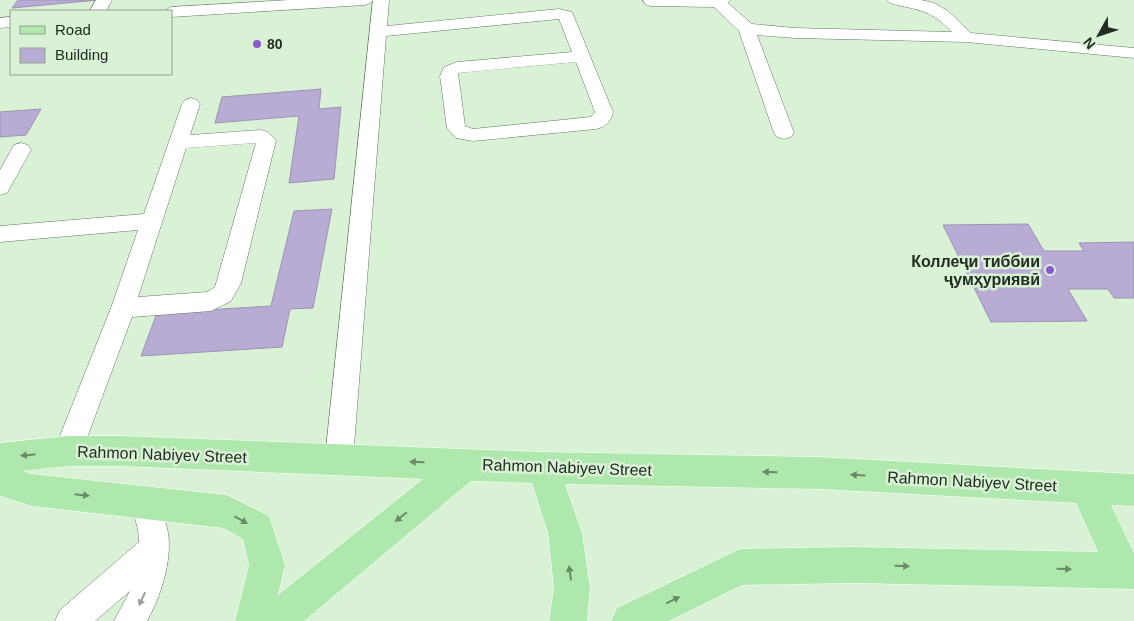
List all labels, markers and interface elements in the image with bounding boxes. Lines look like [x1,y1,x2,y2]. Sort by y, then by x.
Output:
legend [10,10,172,75]
north arrow [1074,10,1124,60]
text: Road [55,21,91,38]
text: N [1080,34,1098,52]
place label: 80 [267,36,283,52]
marker: 80 [251,38,263,50]
text: Building [55,46,108,63]
place label: Коллеҷи тиббии ҷумҳуриявӣ [911,253,1040,288]
marker: Коллеҷи тиббии ҷумҳуриявӣ [1044,264,1056,276]
street label: Rahmon Nabiyev Street [77,443,248,466]
one-way arrow [19,452,35,460]
street label: Rahmon Nabiyev Street [482,456,653,479]
one-way arrow [409,458,425,466]
one-way arrow [762,468,778,476]
street label: Rahmon Nabiyev Street [887,469,1058,494]
one-way arrow [850,471,866,479]
one-way arrow [74,491,90,499]
one-way arrow [395,512,408,523]
one-way arrow [234,516,249,524]
one-way arrow [894,562,910,570]
one-way arrow [566,564,574,580]
one-way arrow [1057,565,1073,573]
one-way arrow [137,592,145,606]
one-way arrow [666,595,681,604]

